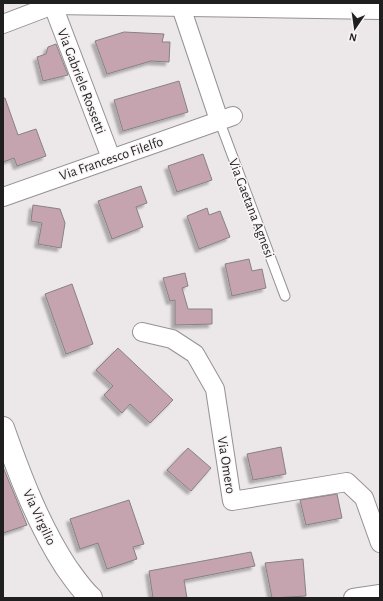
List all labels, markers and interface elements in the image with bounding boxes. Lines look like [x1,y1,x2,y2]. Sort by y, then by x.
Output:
north arrow [335,8,375,48]
street label: Via Gabriele Rossetti [55,27,108,136]
text: N [348,31,358,43]
street label: Via Francesco Filelfo [58,135,165,183]
street label: Via Gaetana Agnesi [226,157,276,260]
street label: Via Omero [215,435,237,495]
street label: Via Virgilio [20,487,58,548]

